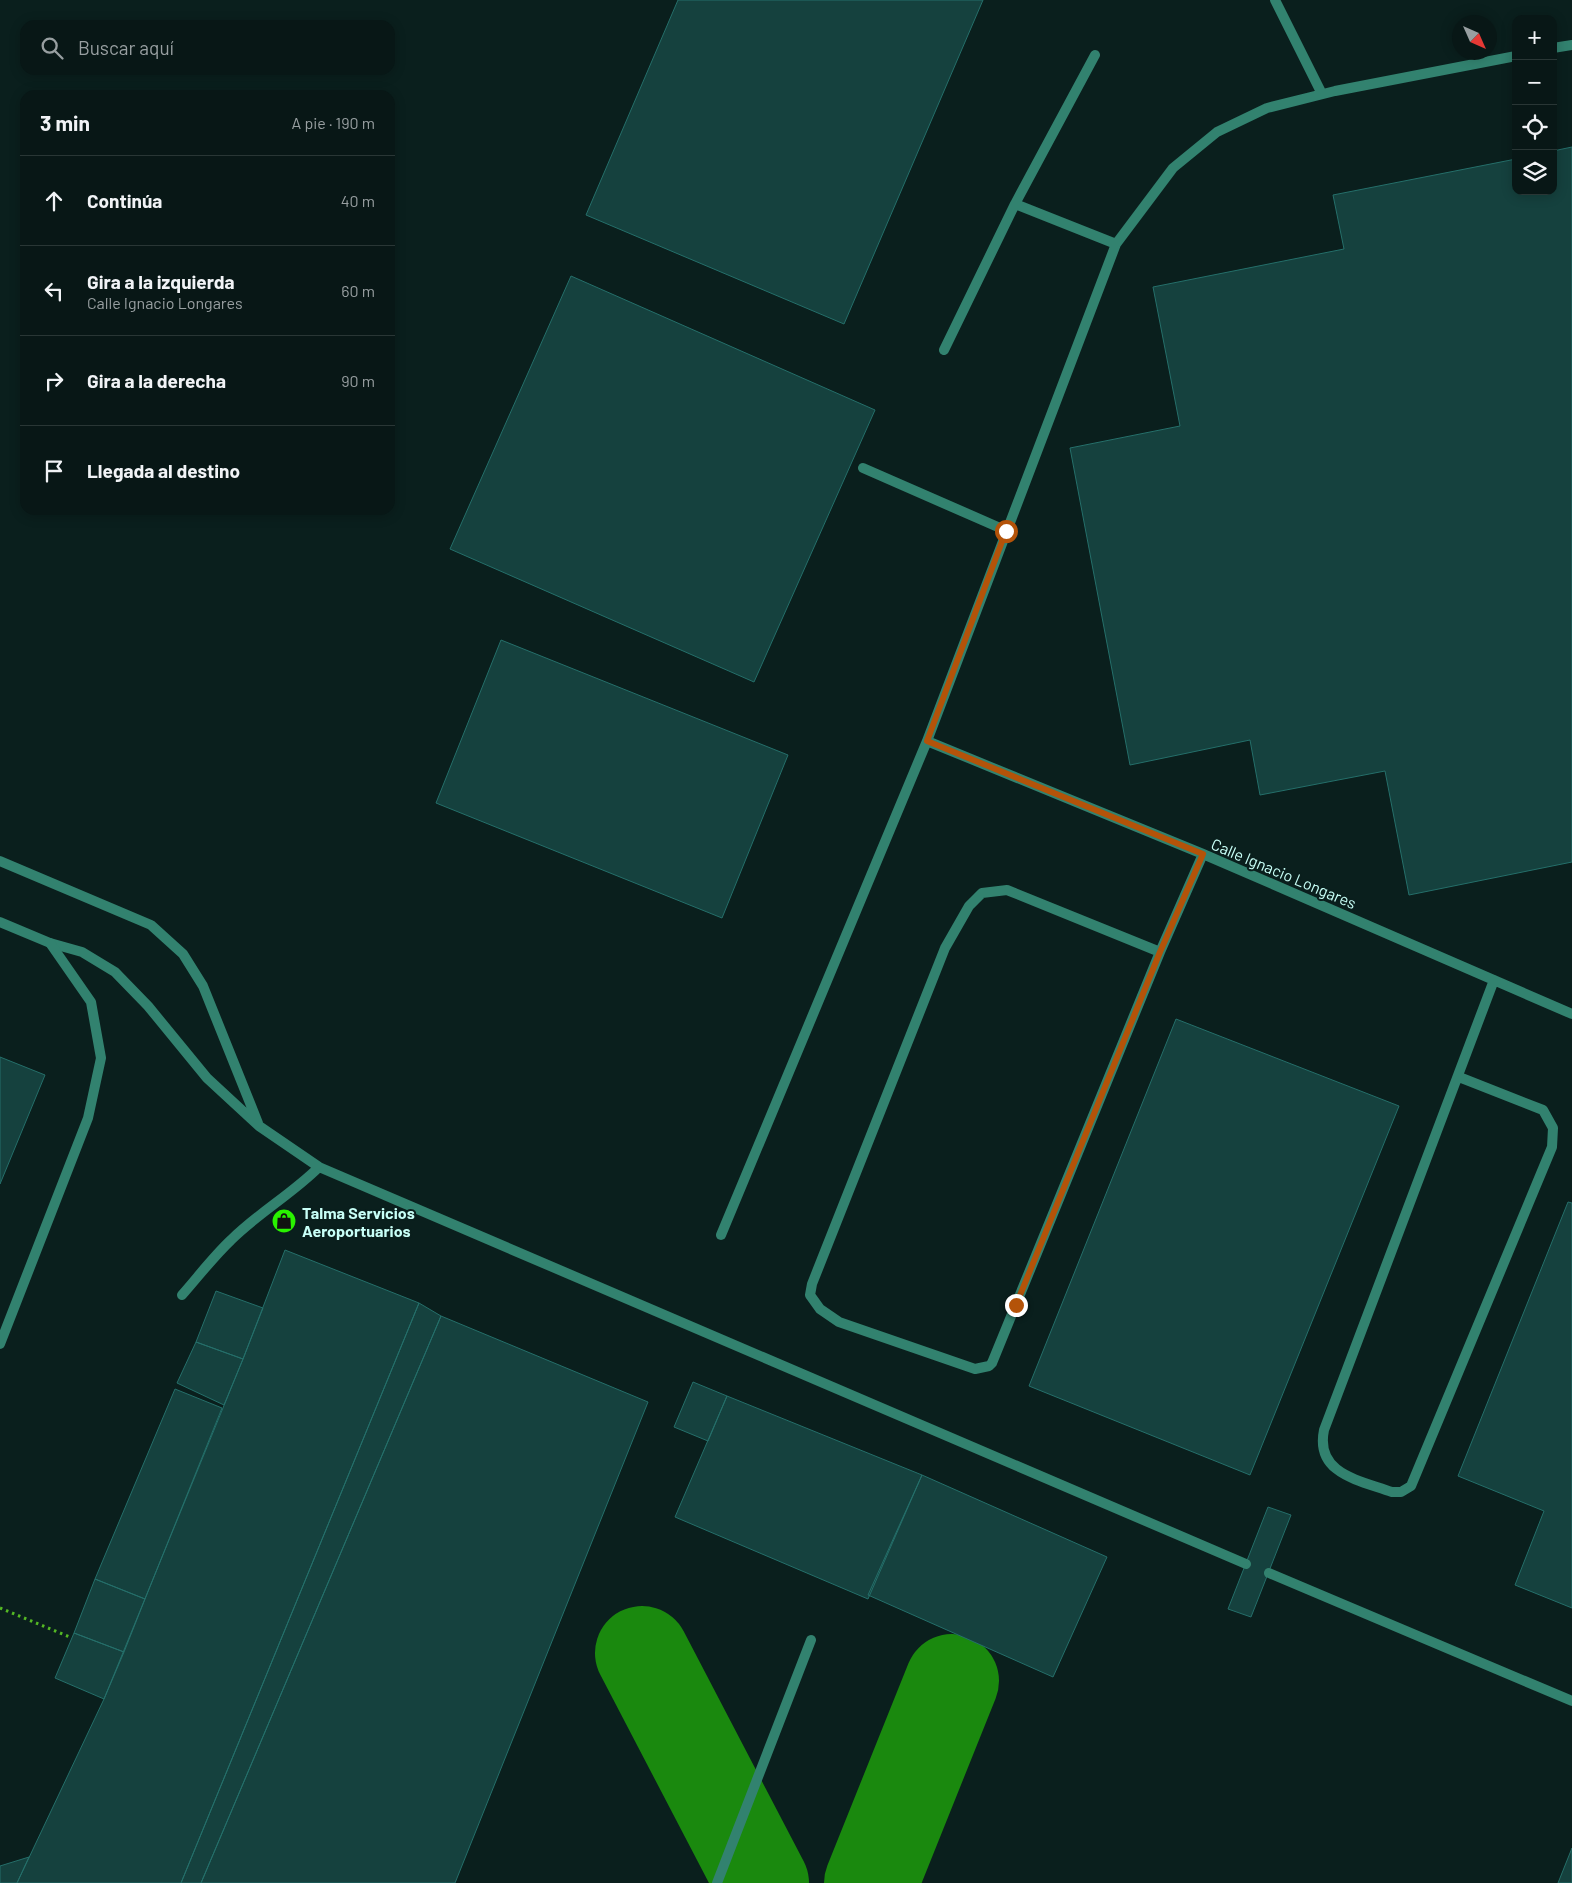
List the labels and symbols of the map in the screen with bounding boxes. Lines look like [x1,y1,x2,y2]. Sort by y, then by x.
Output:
north arrow [1452,15,1497,60]
route start [995,520,1018,543]
street label: Calle Ignacio Longares [1209,834,1359,912]
place label: Talma Servicios Aeroportuarios [302,1203,415,1240]
shop icon: Talma Servicios Aeroportuarios [271,1208,297,1234]
route end [1005,1294,1028,1317]

